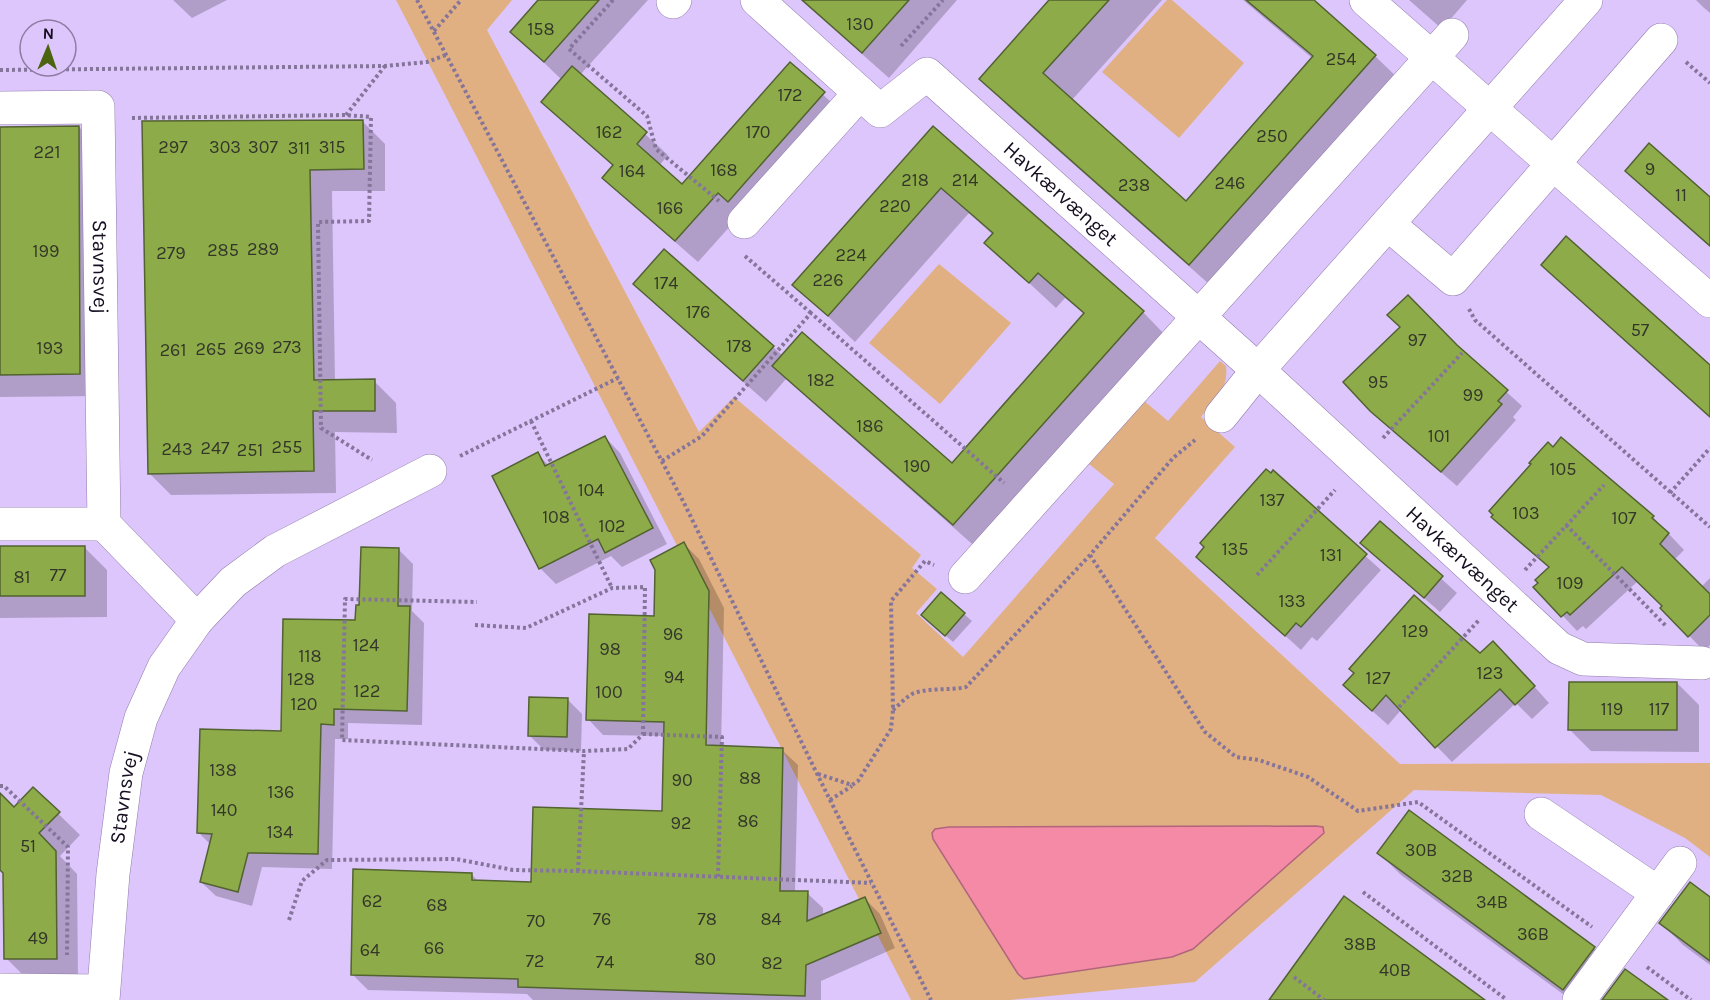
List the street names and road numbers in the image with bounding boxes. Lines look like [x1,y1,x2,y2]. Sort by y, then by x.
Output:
street label: Havkærvænget [999,136,1123,251]
street label: Stavnsvej [88,220,113,314]
street label: Havkærvænget [1401,501,1524,617]
street label: Stavnsvej [105,748,144,845]

